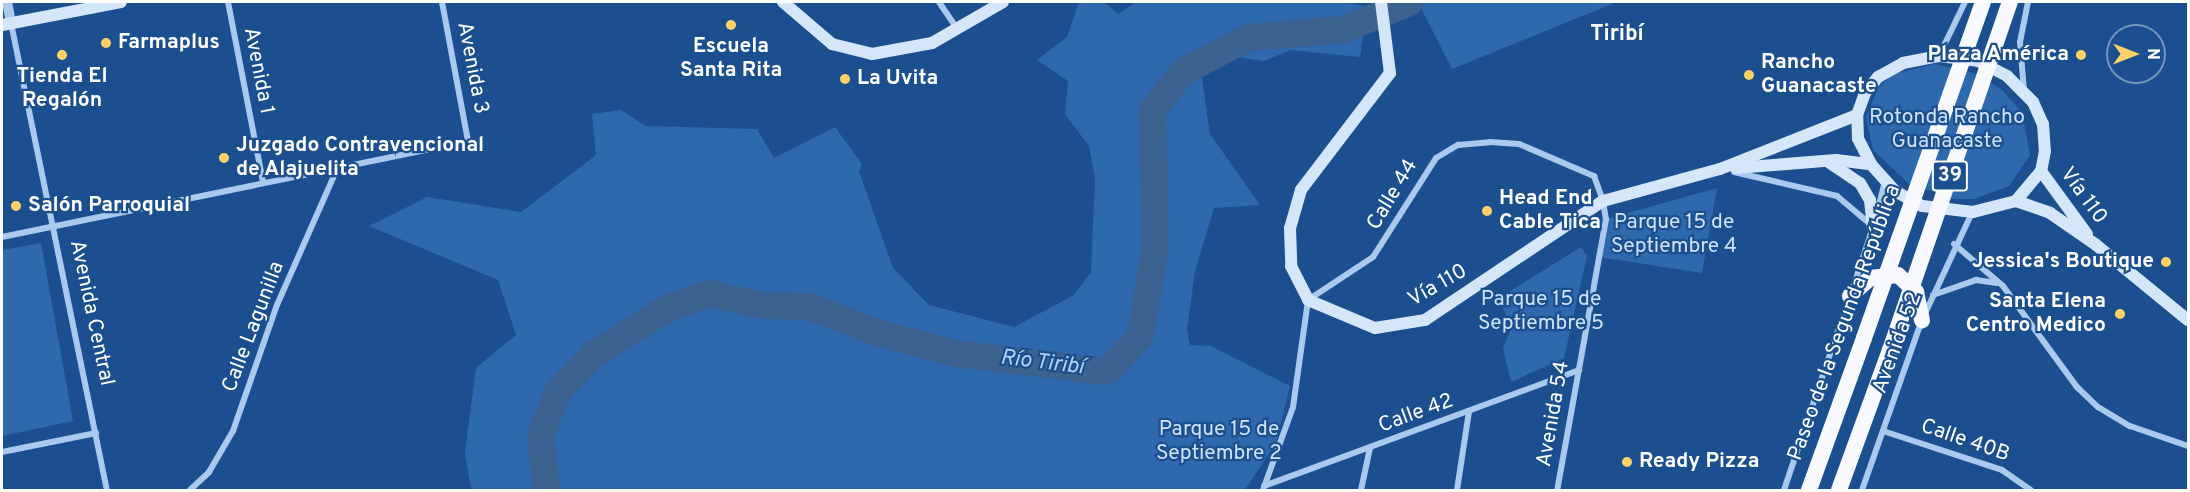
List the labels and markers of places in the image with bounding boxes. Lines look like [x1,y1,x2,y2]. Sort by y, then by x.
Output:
marker: Escuela Santa Rita [724,18,738,32]
place label: Farmaplus [118,30,220,56]
place label: Escuela Santa Rita [680,34,782,84]
marker: Farmaplus [99,36,113,50]
place label: Plaza América [1927,42,2069,68]
marker: Tienda El Regalón [55,48,69,62]
marker: Plaza América [2074,48,2088,62]
place label: Rancho Guanacaste [1761,50,1877,100]
place label: Tienda El Regalón [16,64,108,114]
place label: La Uvita [857,66,938,92]
marker: Rancho Guanacaste [1742,68,1756,82]
marker: La Uvita [838,72,852,86]
place label: Juzgado Contravencional de Alajuelita [236,133,484,183]
marker: Juzgado Contravencional de Alajuelita [217,151,231,165]
place label: Head End Cable Tica [1499,186,1601,236]
place label: Salón Parroquial [28,193,190,219]
marker: Salón Parroquial [9,199,23,213]
marker: Head End Cable Tica [1480,204,1494,218]
place label: Jessica's Boutique [1972,249,2154,275]
marker: Jessica's Boutique [2159,255,2173,269]
place label: Santa Elena Centro Medico [1966,289,2106,339]
marker: Santa Elena Centro Medico [2111,305,2129,323]
place label: Ready Pizza [1639,449,1759,475]
marker: Ready Pizza [1620,455,1634,469]

